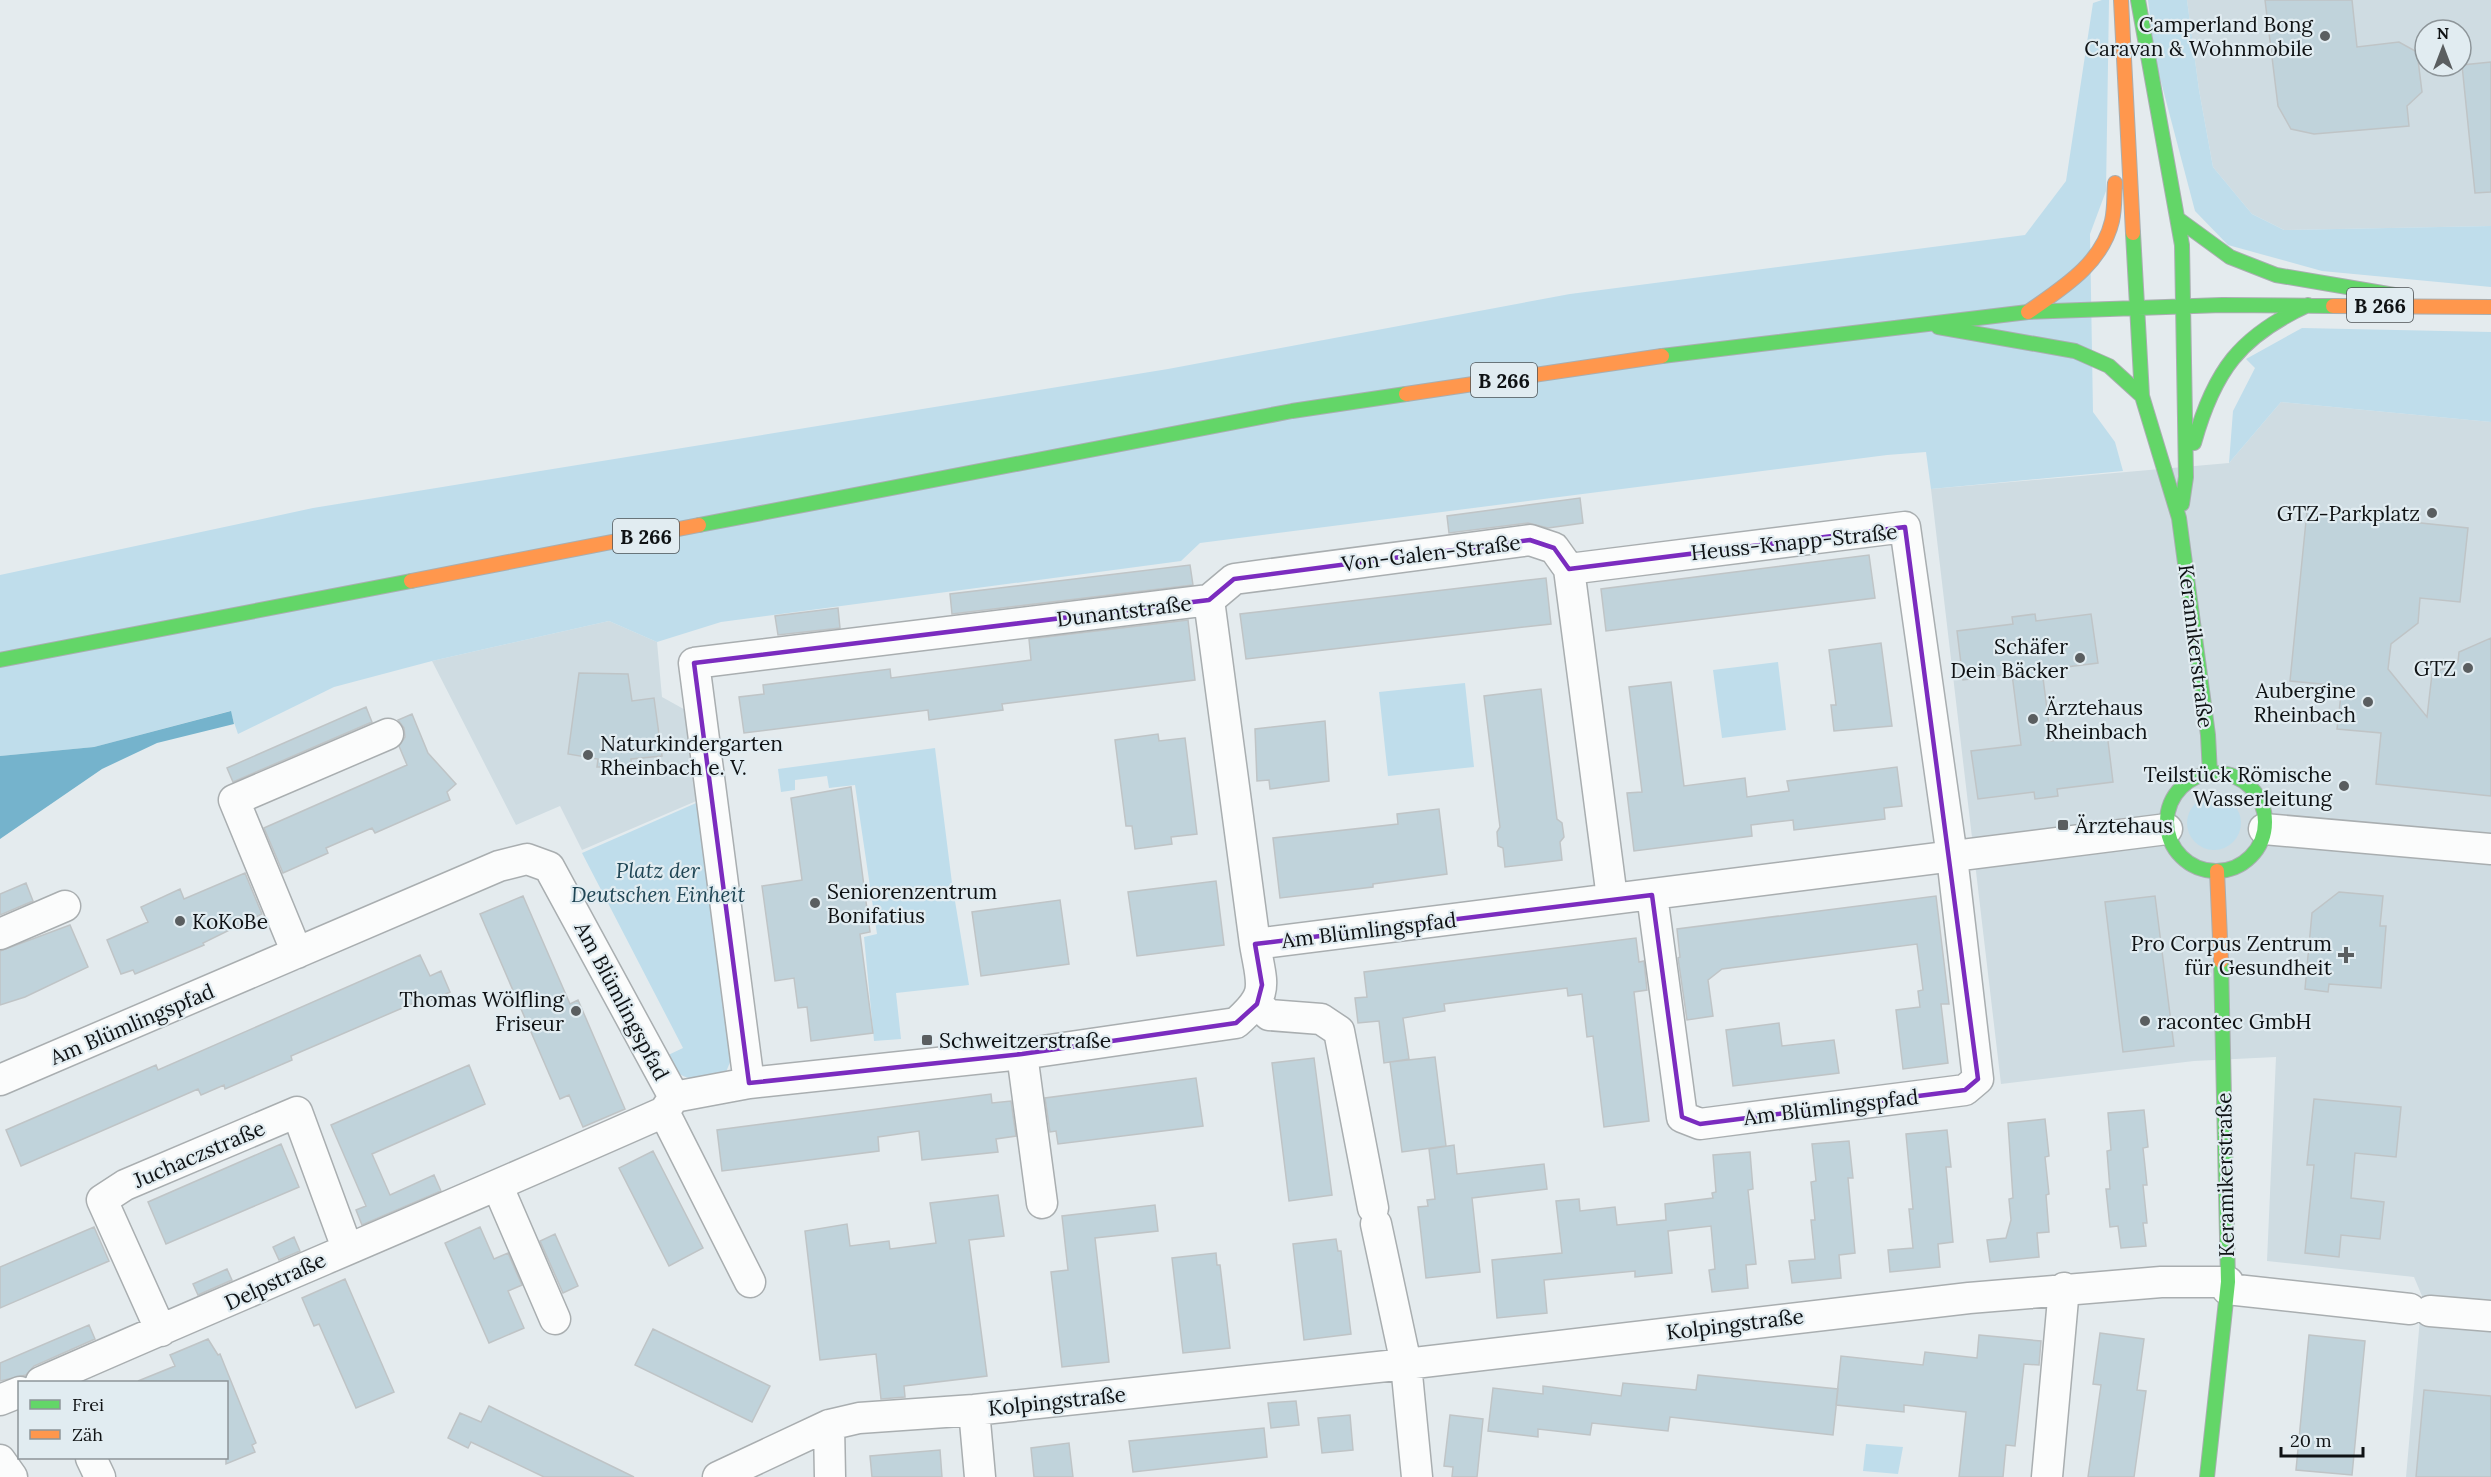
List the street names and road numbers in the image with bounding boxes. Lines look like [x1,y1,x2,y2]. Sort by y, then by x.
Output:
road number: B 266 [2347,288,2413,322]
road number: B 266 [1471,363,1537,397]
street label: Heuss-Knapp-Straße [1689,518,1899,566]
road number: B 266 [613,519,679,553]
street label: Von-Galen-Straße [1339,529,1522,578]
street label: Keramikerstraße [2173,563,2219,729]
street label: Dunantstraße [1055,589,1193,633]
street label: Am Blümlingspfad [1279,906,1458,954]
street label: Am Blümlingspfad [568,916,675,1085]
street label: Am Blümlingspfad [45,977,218,1071]
street label: Am Blümlingspfad [1741,1083,1920,1131]
street label: Keramikerstraße [2210,1092,2240,1258]
street label: Juchaczstraße [128,1114,269,1194]
street label: Delpstraße [220,1246,330,1316]
street label: Kolpingstraße [1665,1302,1805,1346]
street label: Kolpingstraße [987,1380,1127,1422]

